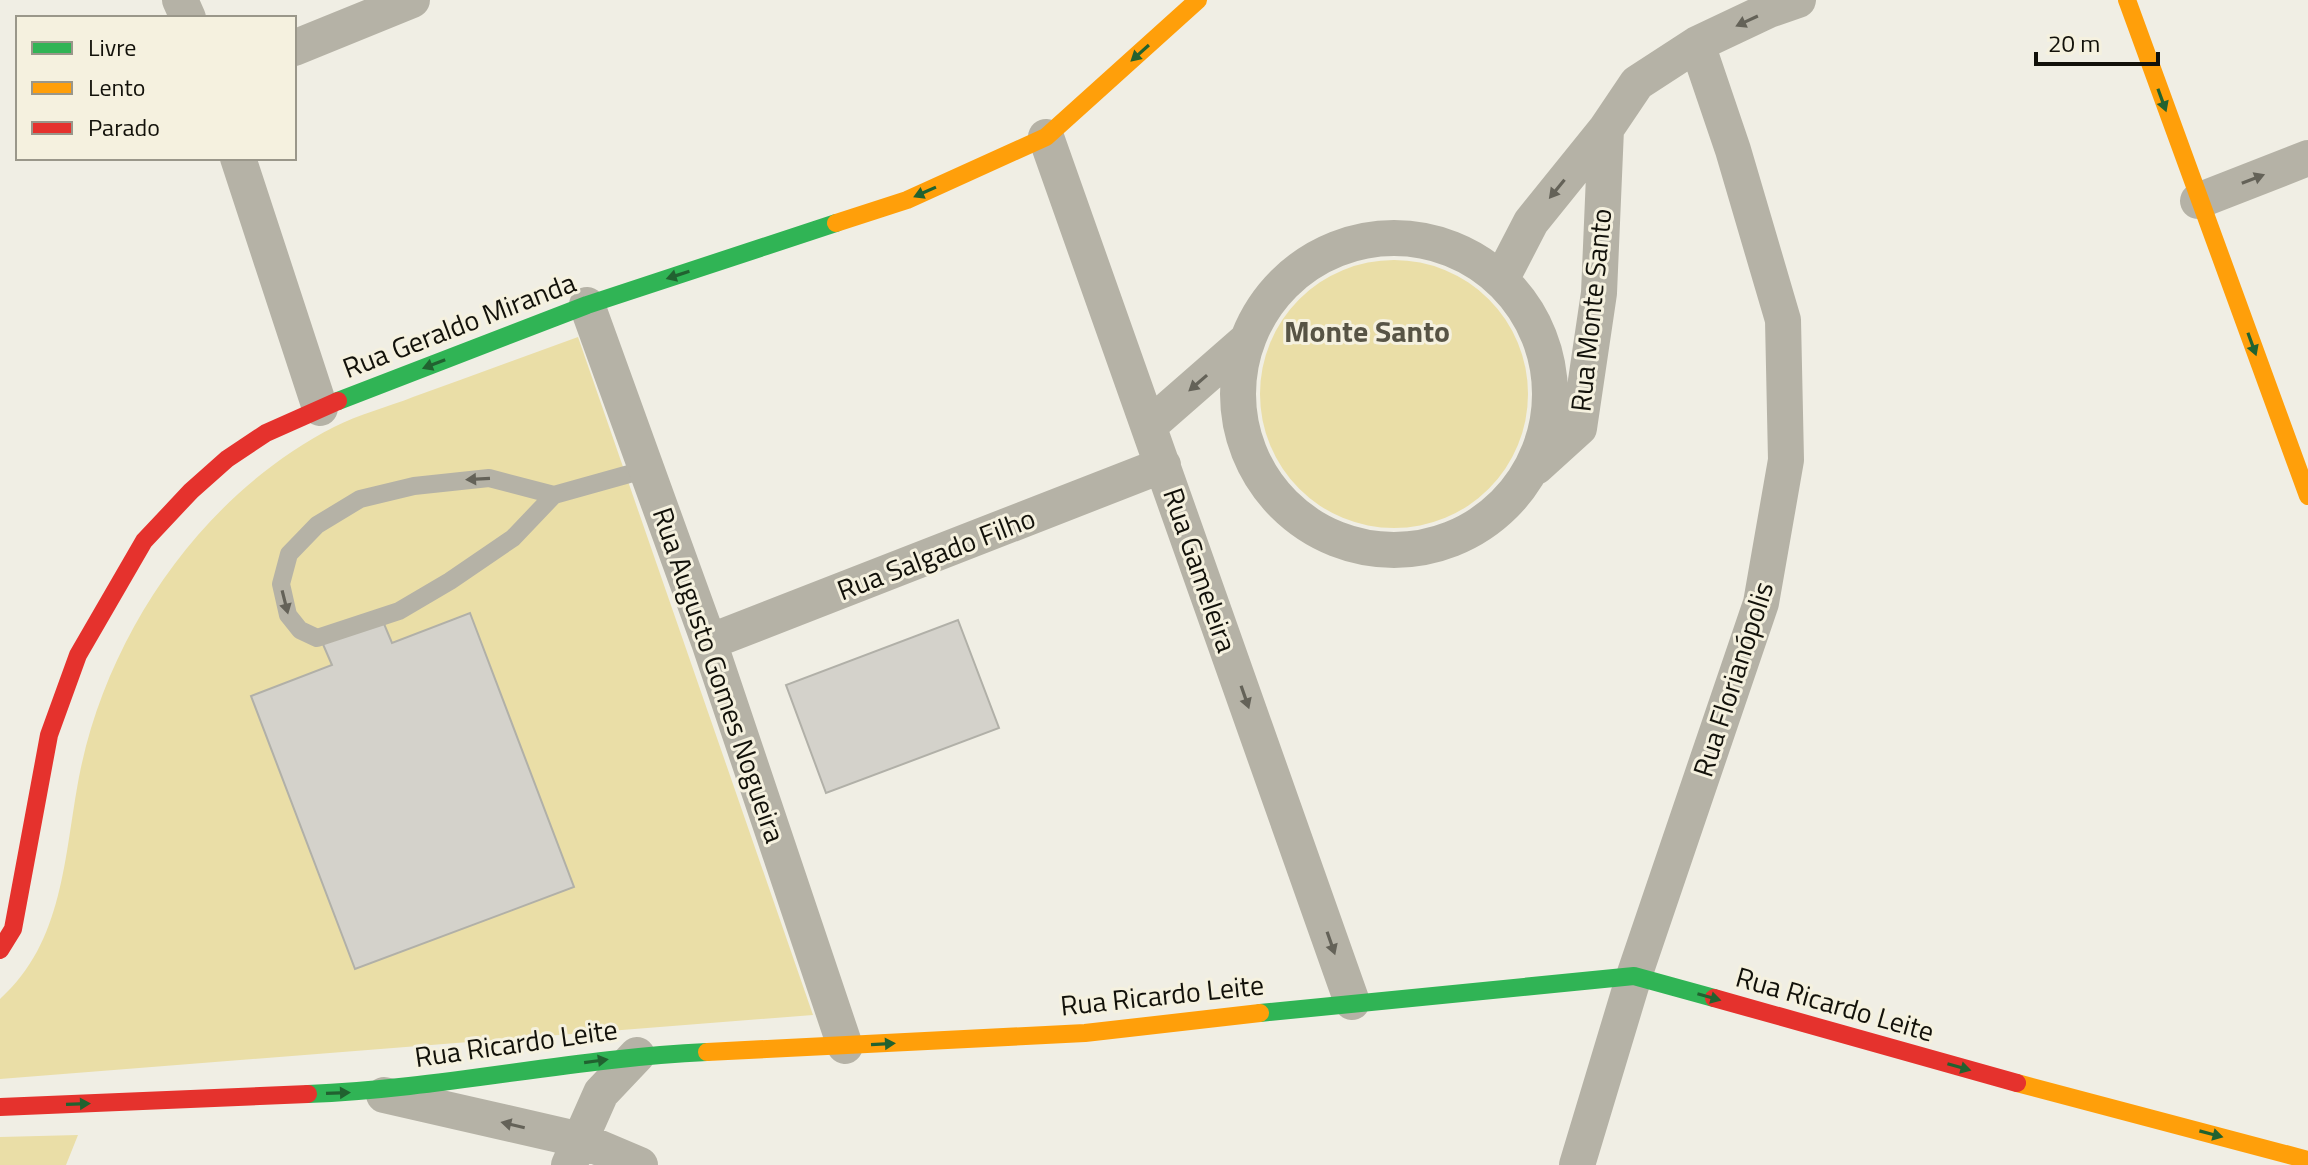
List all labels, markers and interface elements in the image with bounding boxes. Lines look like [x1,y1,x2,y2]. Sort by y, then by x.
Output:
one-way arrow [1735,14,1759,28]
legend [16,16,296,160]
scale bar [2036,16,2158,66]
text: 20 m [2048,25,2100,61]
text: Livre [88,29,136,65]
one-way arrow [1131,44,1151,61]
text: Lento [88,69,145,105]
one-way arrow [2157,88,2169,112]
text: Parado [88,109,160,145]
one-way arrow [2241,173,2265,186]
one-way arrow [1549,179,1566,199]
one-way arrow [913,185,936,199]
street label: Rua Monte Santo [1558,206,1623,414]
street label: Rua Geraldo Miranda [336,260,582,389]
one-way arrow [666,270,690,282]
district label: Monte Santo [1284,308,1450,354]
one-way arrow [2246,332,2258,356]
one-way arrow [422,358,446,371]
one-way arrow [1189,374,1209,391]
one-way arrow [465,473,490,486]
street label: Rua Gameleira [1152,482,1249,658]
street label: Rua Salgado Filho [830,496,1041,611]
street label: Rua Augusto Gomes Nogueira [642,501,797,848]
street label: Rua Florianópolis [1681,576,1784,782]
one-way arrow [280,589,292,614]
one-way arrow [1239,686,1252,710]
one-way arrow [1326,931,1338,955]
street label: Rua Ricardo Leite [1731,955,1939,1052]
street label: Rua Ricardo Leite [1058,962,1266,1027]
one-way arrow [1697,992,1722,1004]
street label: Rua Ricardo Leite [412,1007,620,1078]
one-way arrow [871,1037,896,1050]
one-way arrow [583,1054,608,1067]
one-way arrow [1947,1062,1972,1074]
one-way arrow [326,1086,351,1099]
one-way arrow [66,1097,91,1110]
one-way arrow [500,1118,525,1131]
one-way arrow [2198,1129,2223,1141]

